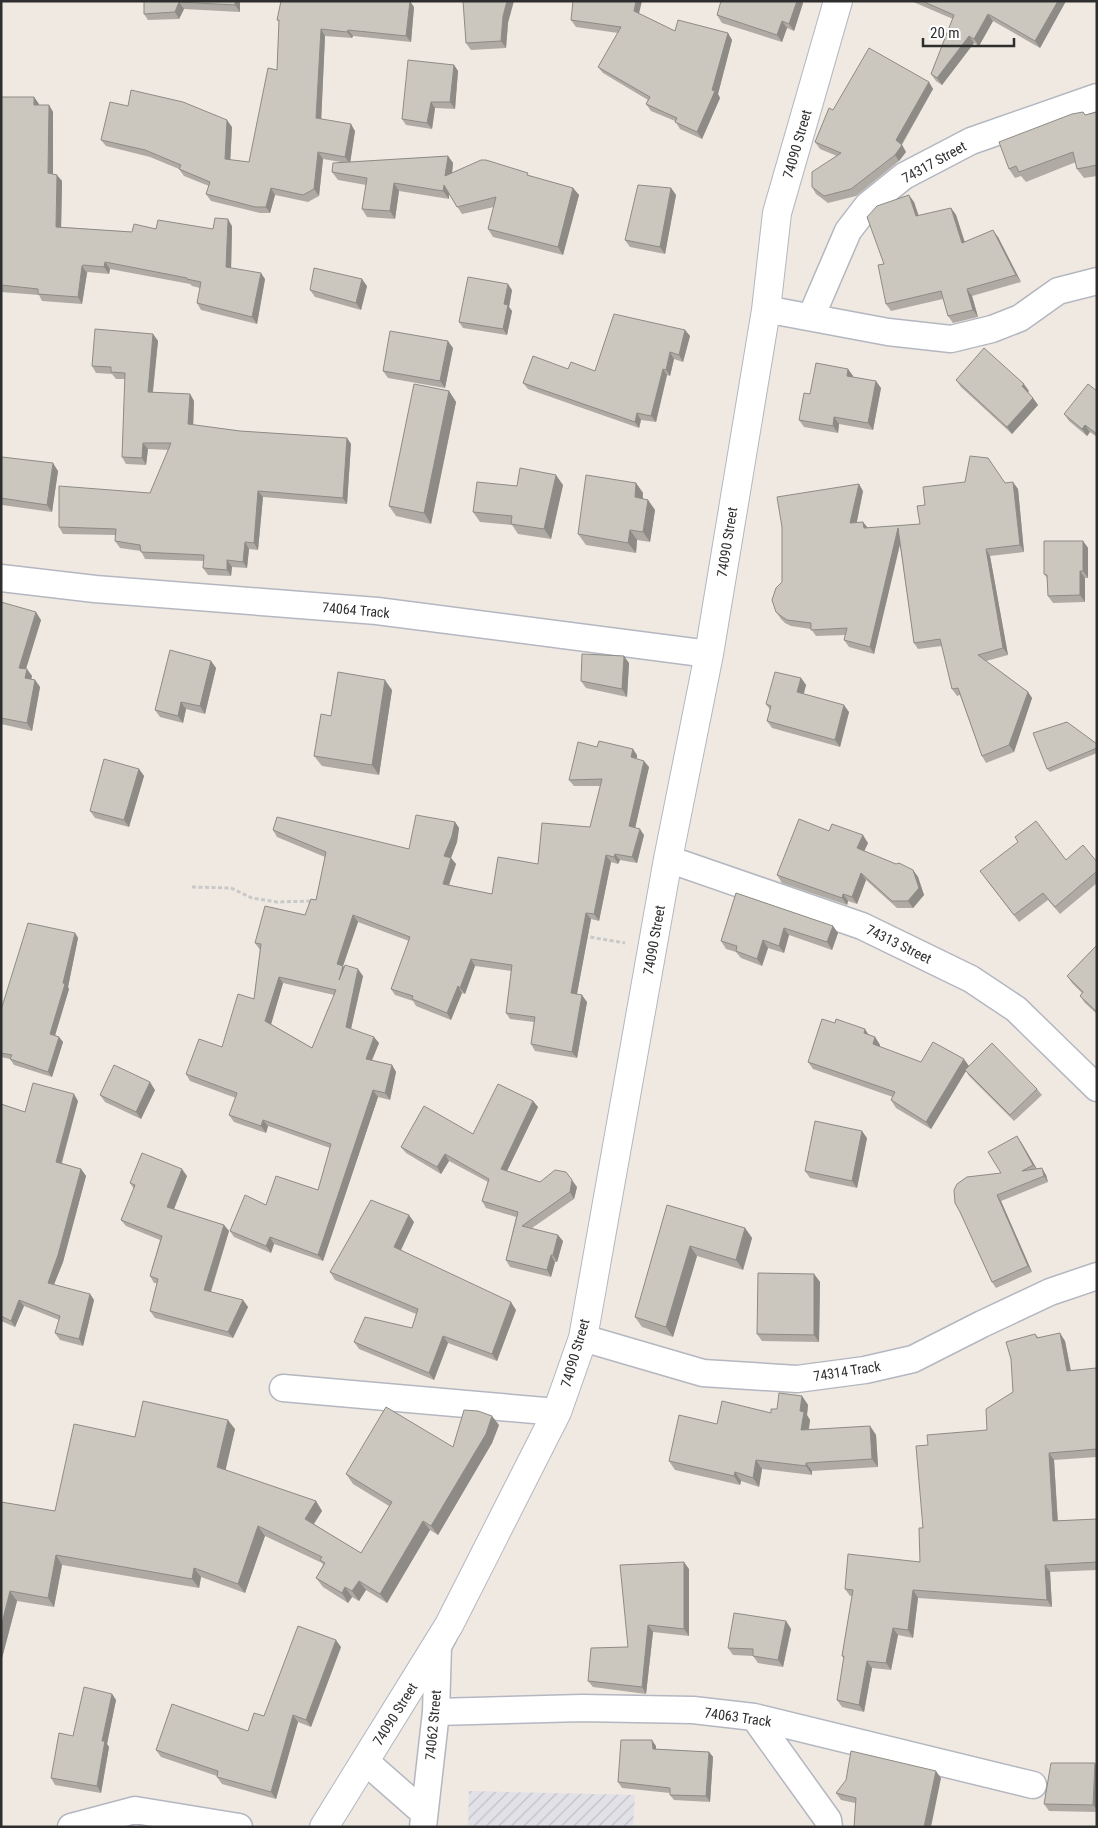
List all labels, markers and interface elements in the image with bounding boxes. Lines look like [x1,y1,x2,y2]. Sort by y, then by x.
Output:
scale bar [923,15,1014,47]
text: 20 m [930,24,960,42]
street label: 74090 Street [780,108,814,180]
street label: 74317 Street [899,138,969,186]
street label: 74090 Street [714,506,740,578]
street label: 74064 Track [322,599,391,621]
street label: 74090 Street [640,904,668,976]
street label: 74313 Street [864,921,934,967]
street label: 74090 Street [558,1317,592,1389]
street label: 74314 Track [812,1358,882,1384]
street label: 74090 Street [370,1680,420,1748]
street label: 74062 Street [422,1689,444,1761]
street label: 74063 Track [703,1704,773,1730]

